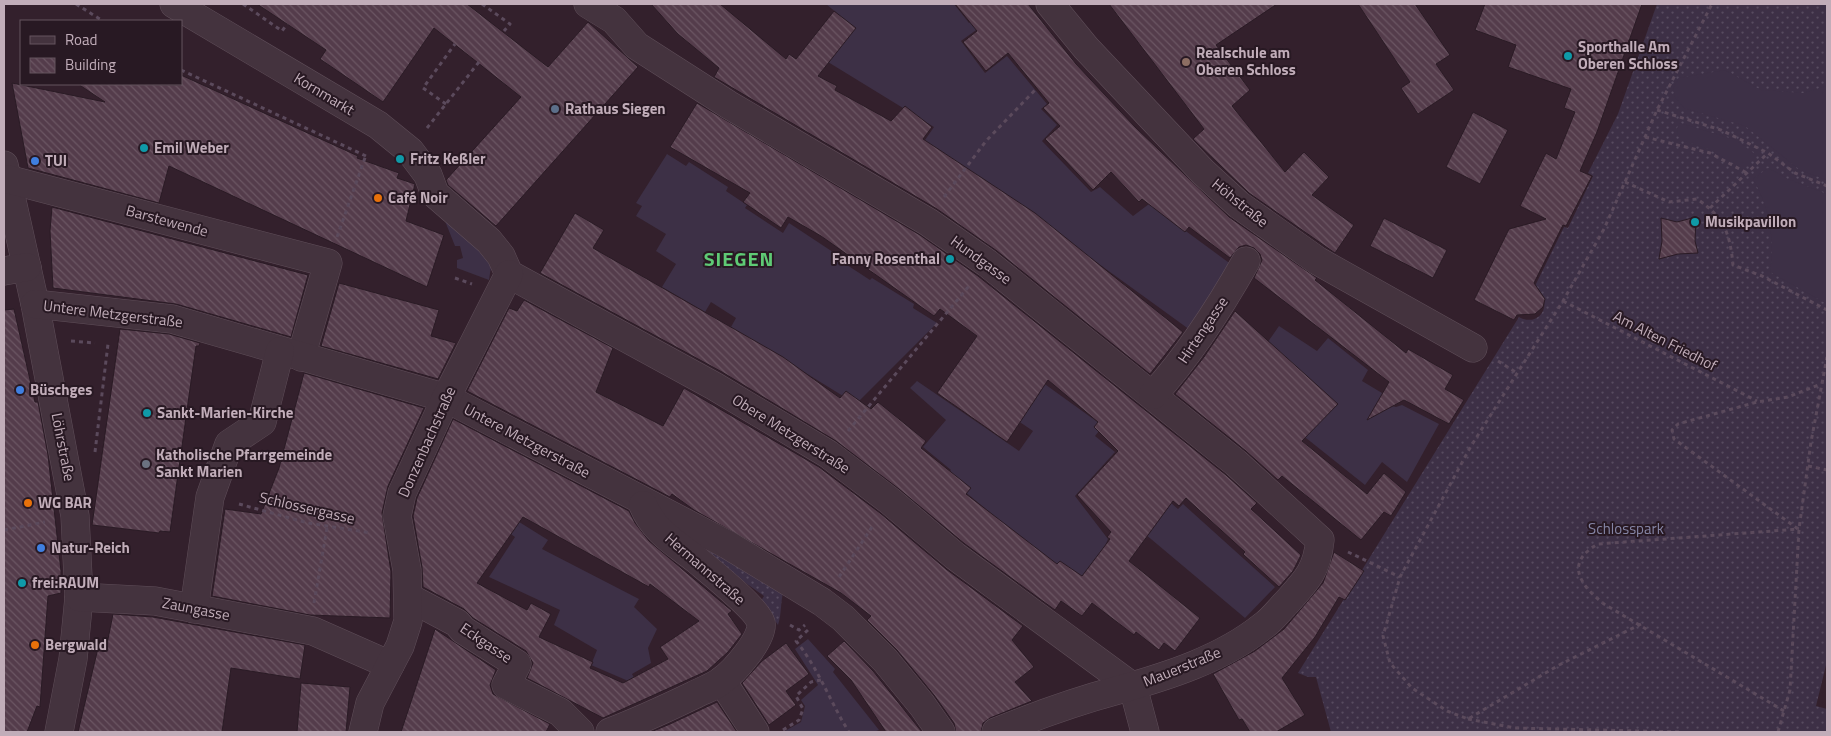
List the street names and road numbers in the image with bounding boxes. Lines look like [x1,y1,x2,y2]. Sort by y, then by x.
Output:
street label: Kornmarkt [290,66,360,121]
street label: Höhstraße [1207,173,1274,233]
street label: Barstewende [123,199,211,243]
street label: Hundgasse [946,229,1017,290]
street label: Hirtengasse [1172,292,1233,368]
street label: Untere Metzgerstraße [42,294,184,333]
street label: Am Alten Friedhof [1609,304,1721,377]
street label: Donzenbachstraße [392,383,461,501]
street label: Obere Metzgerstraße [728,388,855,479]
street label: Untere Metzgerstraße [460,397,595,484]
street label: Löhrstraße [46,411,81,483]
street label: Schlossergasse [257,485,357,530]
street label: Hermannstraße [660,527,751,610]
street label: Zaungasse [160,591,232,626]
street label: Eckgasse [456,617,517,668]
street label: Mauerstraße [1139,641,1224,693]

